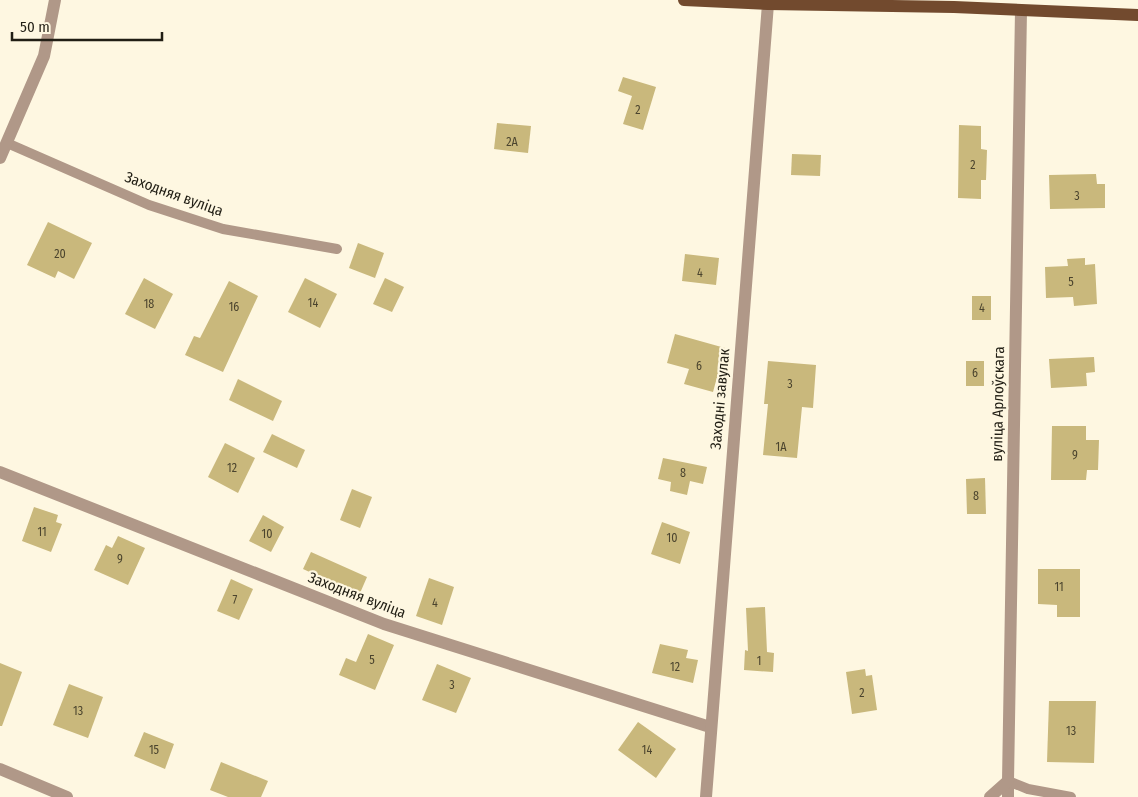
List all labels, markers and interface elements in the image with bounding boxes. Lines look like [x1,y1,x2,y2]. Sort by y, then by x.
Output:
scale bar [12,10,162,42]
text: 50 m [20,18,50,36]
house number: 2 [635,103,641,117]
house number: 2А [506,135,518,149]
house number: 2 [970,158,976,172]
street label: Заходняя вуліца [122,168,226,220]
house number: 3 [1074,189,1080,203]
house number: 20 [54,247,66,261]
house number: 4 [697,266,703,280]
house number: 5 [1068,275,1074,289]
house number: 14 [308,296,318,310]
house number: 18 [144,297,154,311]
house number: 16 [229,300,239,314]
house number: 4 [979,301,985,315]
street label: вуліца Арлоўскага [988,346,1008,462]
street label: Заходні завулак [707,348,733,450]
house number: 6 [696,359,702,373]
house number: 6 [972,366,978,380]
house number: 3 [787,377,793,391]
house number: 1А [776,440,787,454]
house number: 9 [1072,448,1078,462]
house number: 12 [227,461,237,475]
house number: 8 [680,466,686,480]
house number: 8 [973,489,979,503]
house number: 11 [37,525,47,539]
house number: 10 [262,527,272,541]
house number: 10 [667,531,677,545]
house number: 9 [117,552,123,566]
street label: Заходняя вуліца [306,568,408,622]
house number: 11 [1054,580,1064,594]
house number: 7 [233,593,238,607]
house number: 4 [432,596,438,610]
house number: 5 [369,653,375,667]
house number: 1 [757,654,761,668]
house number: 12 [670,660,680,674]
house number: 3 [449,678,455,692]
house number: 2 [859,686,865,700]
house number: 13 [73,704,83,718]
house number: 13 [1066,724,1076,738]
house number: 15 [149,743,160,757]
house number: 14 [642,743,652,757]

